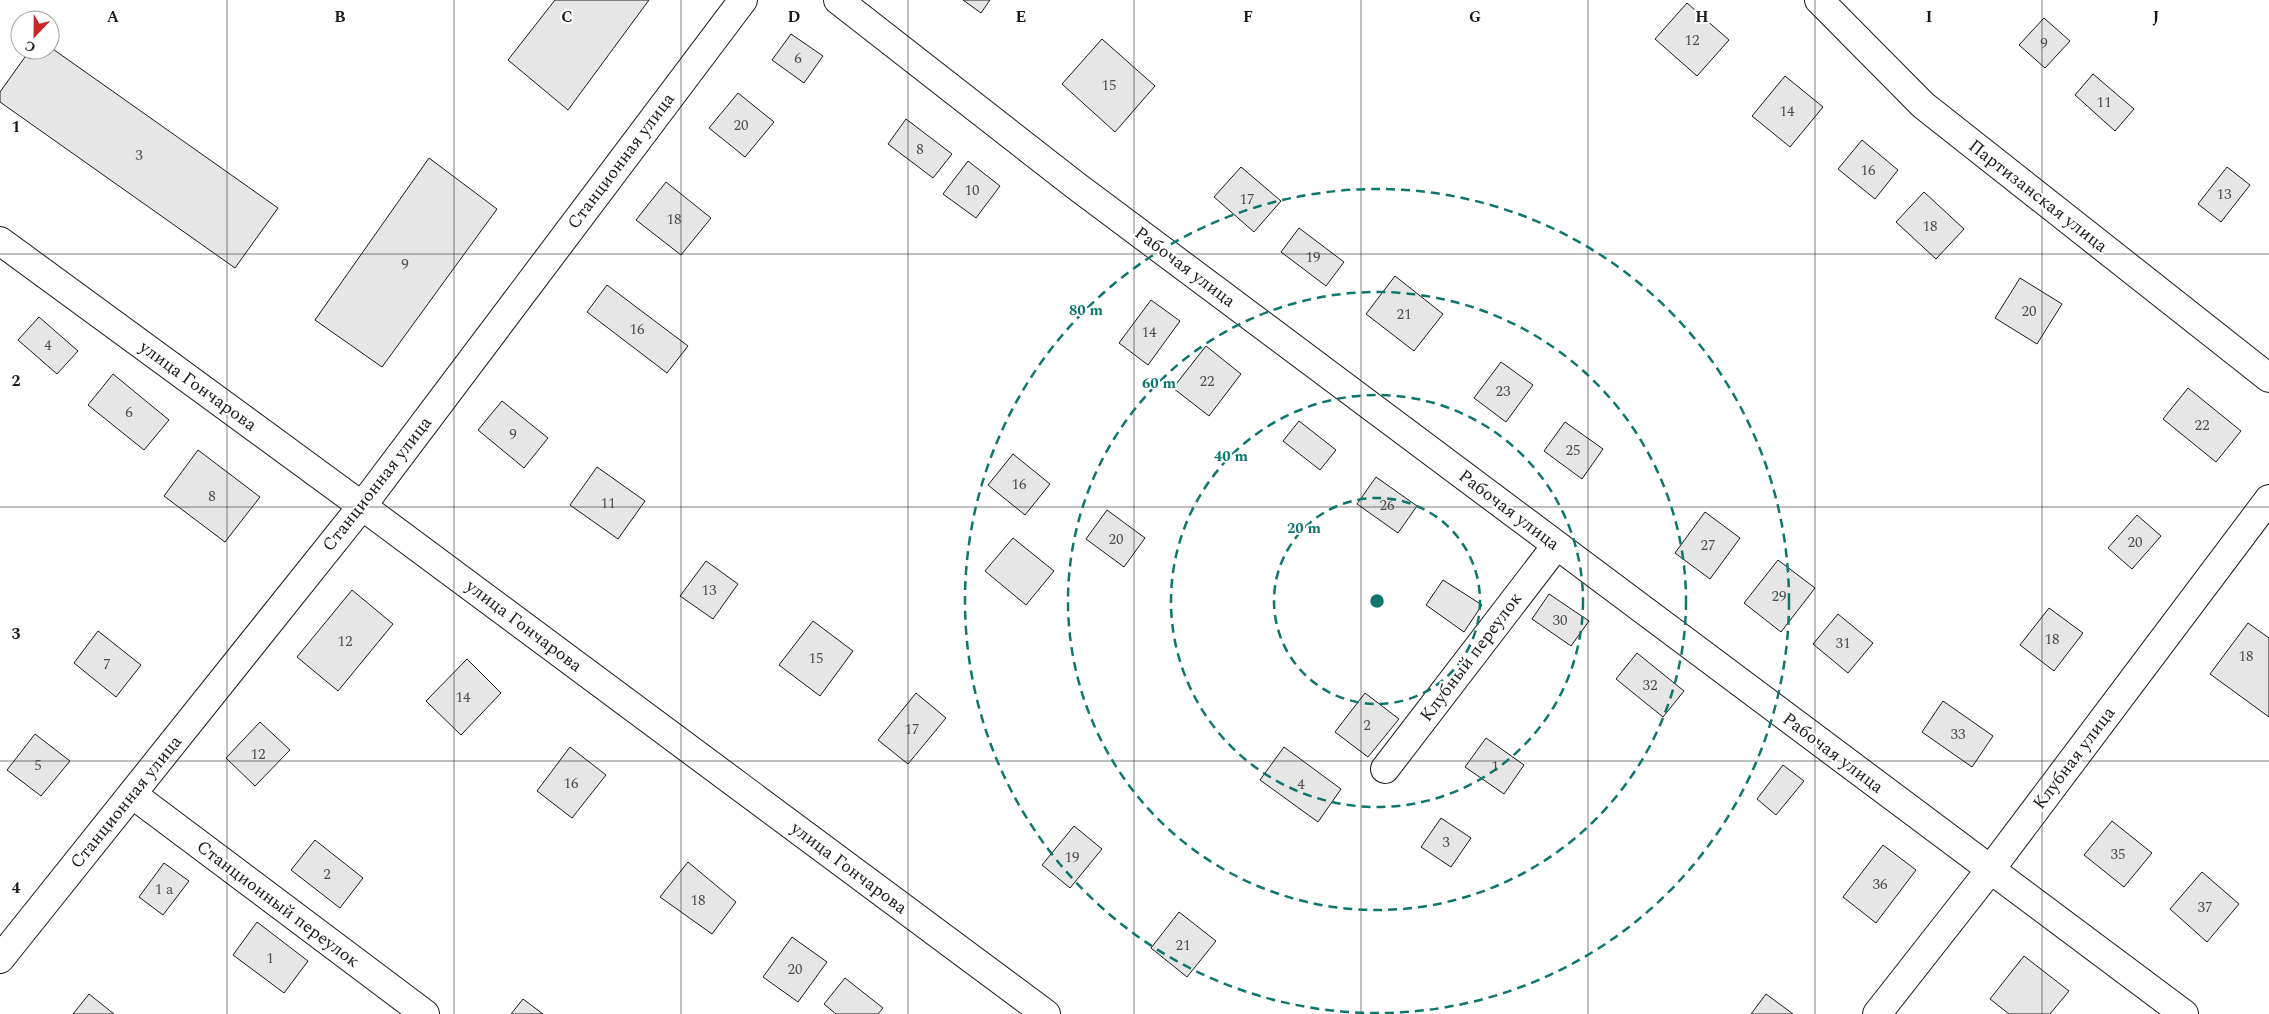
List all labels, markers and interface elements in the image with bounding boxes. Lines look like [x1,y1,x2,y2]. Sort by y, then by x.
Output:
text: A [107,5,120,29]
text: B [334,5,346,29]
text: C [561,5,573,29]
text: D [788,5,801,29]
text: E [1016,5,1026,29]
text: F [1243,5,1253,29]
text: G [1469,5,1481,29]
text: H [1695,5,1709,29]
text: I [1926,5,1932,29]
text: J [2153,5,2160,29]
north arrow [10,10,60,60]
house number: 12 [1684,29,1700,52]
house number: 9 [2040,32,2048,55]
text: С [22,35,39,58]
house number: 6 [794,47,802,70]
house number: 15 [1101,74,1117,97]
street label: Станционная улица [561,87,682,235]
house number: 11 [2096,91,2112,114]
house number: 14 [1779,100,1795,123]
house number: 20 [733,114,749,137]
text: 1 [12,115,20,139]
street label: Партизанская улица [1962,133,2114,259]
house number: 8 [916,138,924,161]
house number: 3 [135,144,143,167]
house number: 16 [1860,159,1876,182]
house number: 10 [964,179,980,202]
house number: 13 [2216,183,2232,206]
house number: 17 [1239,188,1255,211]
house number: 18 [666,208,682,231]
house number: 18 [1922,215,1938,238]
street label: Рабочая улица [1129,220,1241,314]
house number: 19 [1305,246,1321,269]
house number: 9 [401,253,409,276]
text: 80 m [1069,299,1104,322]
house number: 20 [2021,300,2037,323]
house number: 21 [1396,303,1412,326]
house number: 16 [629,318,645,341]
house number: 14 [1141,321,1157,344]
street label: улица Гончарова [133,333,263,438]
house number: 4 [44,334,52,357]
text: 2 [12,369,21,393]
house number: 22 [1199,370,1215,393]
text: 60 m [1142,372,1177,395]
house number: 23 [1495,380,1511,403]
house number: 6 [125,401,133,424]
street label: Станционная улица [316,410,439,557]
house number: 22 [2194,414,2210,437]
house number: 9 [509,423,517,446]
house number: 25 [1565,439,1581,462]
text: 40 m [1214,445,1249,468]
street label: Рабочая улица [1453,463,1565,557]
house number: 16 [1011,473,1027,496]
house number: 8 [208,485,216,508]
house number: 11 [600,492,616,515]
house number: 26 [1379,494,1395,517]
text: 20 m [1287,517,1322,540]
house number: 20 [1108,528,1124,551]
house number: 20 [2127,531,2143,554]
house number: 27 [1700,534,1716,557]
street label: улица Гончарова [459,573,588,679]
house number: 13 [701,579,717,602]
house number: 29 [1771,585,1787,608]
street label: Клубный переулок [1413,586,1529,728]
centre of rings [1368,592,1386,610]
house number: 30 [1552,609,1568,632]
text: 3 [12,622,21,646]
house number: 18 [2044,628,2060,651]
house number: 12 [337,630,353,653]
house number: 31 [1835,632,1851,655]
house number: 18 [2238,645,2254,668]
house number: 15 [808,647,824,670]
house number: 7 [103,653,111,676]
house number: 32 [1642,674,1658,697]
house number: 14 [455,686,471,709]
street label: Клубная улица [2026,701,2122,815]
street label: Рабочая улица [1777,706,1889,800]
house number: 2 [1363,714,1371,737]
house number: 17 [904,718,920,741]
house number: 33 [1950,723,1966,746]
street label: Станционная улица [64,729,189,875]
house number: 12 [250,743,266,766]
house number: 5 [34,754,42,777]
house number: 1 [1491,755,1499,778]
house number: 16 [563,772,579,795]
house number: 4 [1297,773,1305,796]
street label: улица Гончарова [784,815,913,921]
house number: 3 [1442,831,1450,854]
street label: Станционный переулок [191,833,365,975]
house number: 35 [2110,843,2126,866]
house number: 19 [1064,846,1080,869]
house number: 2 [323,863,331,886]
house number: 36 [1872,873,1888,896]
text: 4 [12,876,21,900]
house number: 1 а [155,878,174,901]
house number: 18 [690,889,706,912]
house number: 37 [2197,896,2213,919]
house number: 21 [1175,934,1191,957]
house number: 1 [266,947,274,970]
house number: 20 [787,958,803,981]

